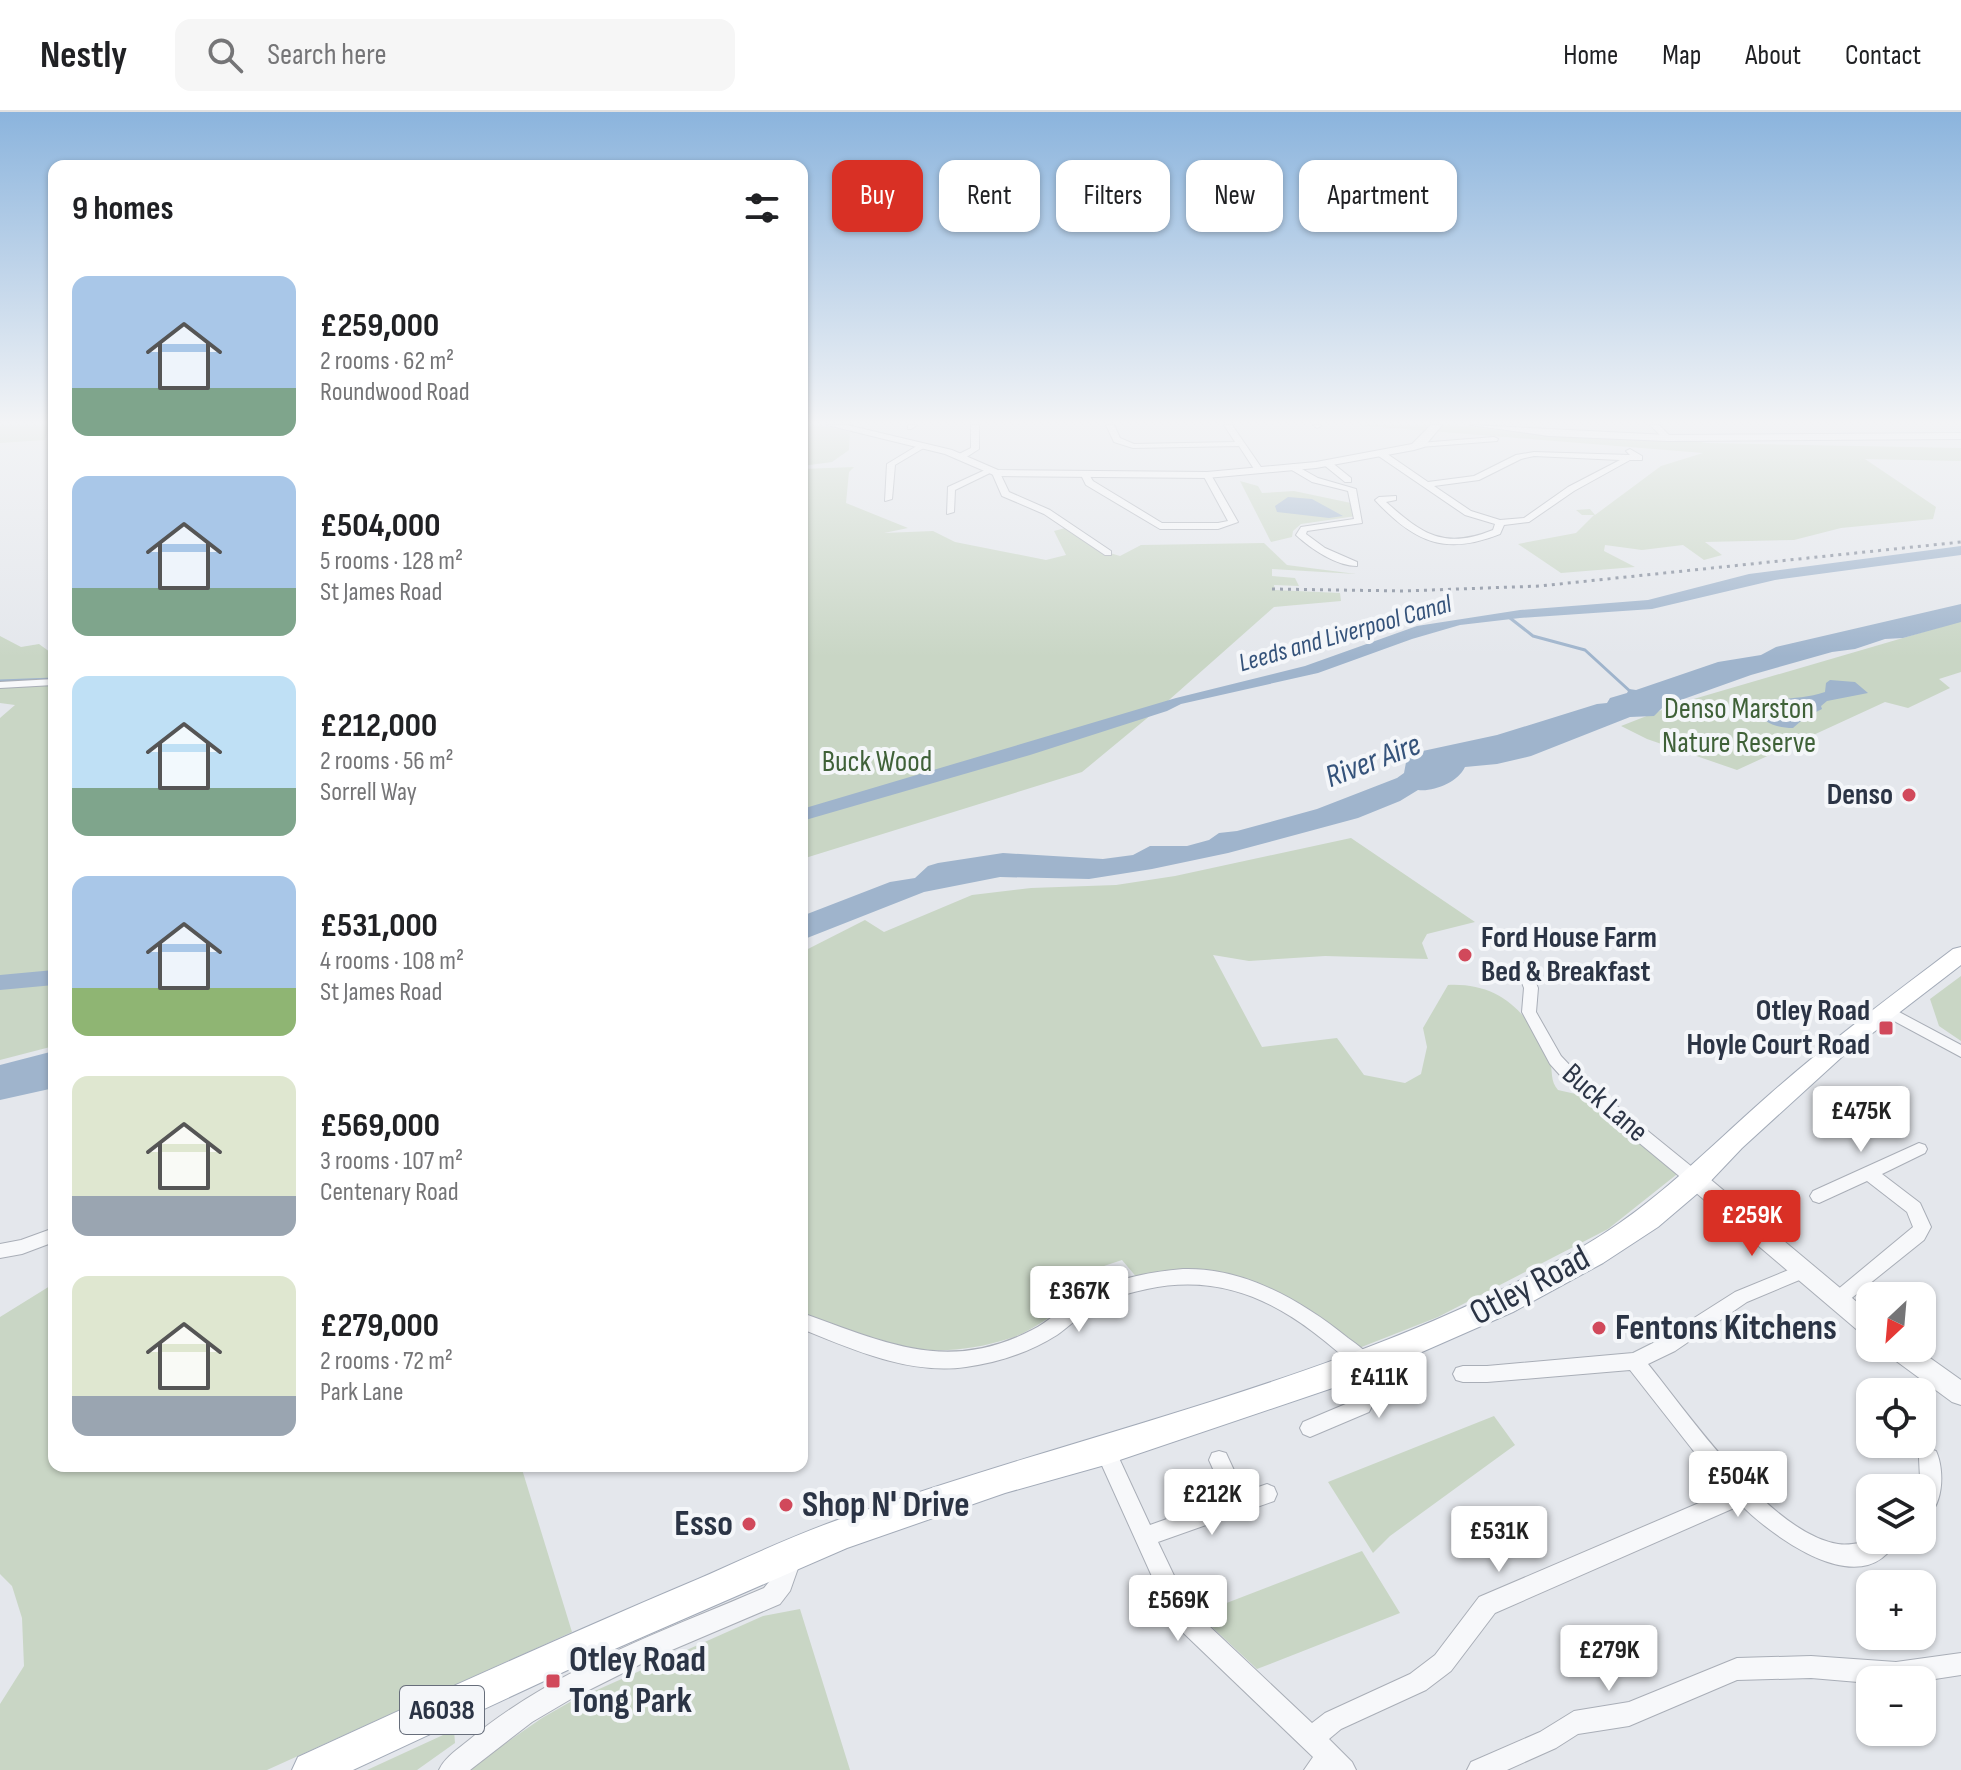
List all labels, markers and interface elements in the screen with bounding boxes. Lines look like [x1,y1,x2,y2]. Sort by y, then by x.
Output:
search box [175,19,735,91]
text: Nestly [40,33,127,78]
icon: search [203,33,247,77]
text: Search here [267,37,386,73]
text: Home [1563,39,1618,72]
text: Map [1662,39,1701,72]
text: About [1745,39,1801,72]
text: Contact [1845,39,1921,72]
chip: Buy [832,160,923,232]
chip: Rent [939,160,1040,232]
chip: Filters [1056,160,1170,232]
chip: New [1186,160,1283,232]
chip: Apartment [1299,160,1457,232]
icon: filters [740,186,784,230]
text: 9 homes [72,188,173,229]
text: £259,000 [320,305,439,346]
icon: home [136,308,232,404]
text: 2 rooms · 62 m² [320,346,454,377]
text: Roundwood Road [320,377,470,408]
text: £504,000 [320,505,440,546]
icon: home [136,508,232,604]
text: 5 rooms · 128 m² [320,546,463,577]
text: St James Road [320,577,442,608]
water label: Leeds and Liverpool Canal [1235,588,1456,679]
park label: Denso Marston Nature Reserve [1662,691,1816,761]
text: £212,000 [320,705,437,746]
icon: home [136,708,232,804]
water label: River Aire [1320,725,1426,797]
park label: Buck Wood [822,744,932,780]
text: 2 rooms · 56 m² [320,746,454,777]
text: Sorrell Way [320,777,417,808]
place label: Denso [1827,777,1893,813]
marker: Denso [1900,786,1918,804]
text: £531,000 [320,905,438,946]
icon: home [136,908,232,1004]
place label: Ford House Farm Bed & Breakfast [1481,920,1657,990]
text: 4 rooms · 108 m² [320,946,464,977]
marker: Ford House Farm Bed & Breakfast [1456,946,1474,964]
text: St James Road [320,977,442,1008]
place label: Otley Road Hoyle Court Road [1687,993,1870,1063]
marker: Otley Road Hoyle Court Road [1877,1019,1895,1037]
street label: Buck Lane [1555,1056,1655,1150]
pin: £475K [1805,1086,1917,1154]
text: £475K [1831,1096,1891,1127]
text: £569,000 [320,1105,440,1146]
icon: home [136,1108,232,1204]
text: 3 rooms · 107 m² [320,1146,463,1177]
text: Centenary Road [320,1177,459,1208]
pin: £259K [1696,1190,1808,1258]
text: £259K [1721,1200,1783,1231]
street label: Otley Road [1463,1237,1597,1335]
pin: £367K [1023,1266,1135,1334]
text: £367K [1048,1276,1110,1307]
north arrow [1856,1282,1936,1362]
map controls [1856,1282,1936,1746]
text: £279,000 [320,1305,439,1346]
place label: Fentons Kitchens [1615,1307,1837,1350]
icon: home [136,1308,232,1404]
marker: Fentons Kitchens [1590,1319,1608,1337]
text: 2 rooms · 72 m² [320,1346,453,1377]
pin: £411K [1323,1352,1435,1420]
text: £411K [1350,1362,1408,1393]
text: Park Lane [320,1377,403,1408]
button: locate [1856,1378,1936,1458]
pin: £504K [1682,1451,1794,1519]
text: £504K [1707,1461,1769,1492]
pin: £212K [1156,1469,1268,1537]
button: layers [1856,1474,1936,1554]
text: £212K [1182,1479,1242,1510]
place label: Shop N' Drive [802,1484,970,1527]
marker: Shop N' Drive [777,1496,795,1514]
place label: Esso [674,1503,733,1546]
pin: £531K [1443,1506,1555,1574]
marker: Esso [740,1515,758,1533]
text: £531K [1469,1516,1529,1547]
button: + [1856,1570,1936,1650]
pin: £569K [1122,1575,1234,1643]
text: £569K [1147,1585,1209,1616]
pin: £279K [1553,1625,1665,1693]
text: £279K [1578,1635,1640,1666]
place label: Otley Road Tong Park [569,1639,706,1723]
button: − [1856,1666,1936,1746]
marker: Otley Road Tong Park [544,1672,562,1690]
road number: A6038 [400,1686,484,1734]

